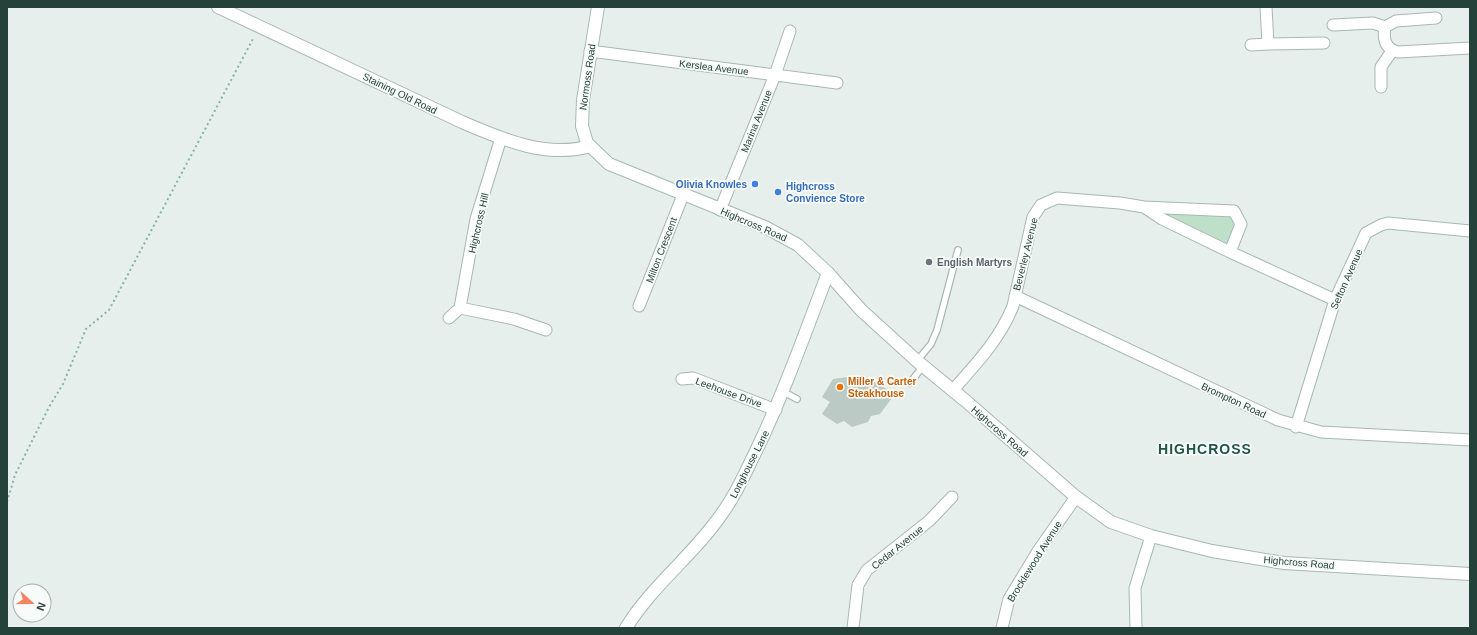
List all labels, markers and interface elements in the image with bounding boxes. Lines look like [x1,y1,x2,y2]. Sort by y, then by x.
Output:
street label: Normoss Road [577,43,598,111]
street label: Kerslea Avenue [679,58,750,77]
street label: Staining Old Road [361,71,439,116]
street label: Marina Avenue [739,88,774,154]
place label: Olivia Knowles [676,179,747,190]
marker: Olivia Knowles [750,179,760,189]
place label: Highcross Convience Store [786,181,865,204]
marker: Highcross Convience Store [773,187,783,197]
street label: Highcross Hill [466,192,491,254]
street label: Highcross Road [719,205,789,243]
street label: Milton Crescent [644,216,679,285]
street label: Beverley Avenue [1011,216,1040,292]
street label: Sefton Avenue [1328,247,1365,311]
marker: English Martyrs [924,257,934,267]
place label: English Martyrs [937,257,1012,268]
street label: Leehouse Drive [694,375,764,410]
place label: Miller & Carter Steakhouse [848,376,916,399]
street label: Brompton Road [1200,381,1268,420]
marker: Miller & Carter Steakhouse [835,382,845,392]
street label: Highcross Road [969,404,1030,459]
street label: Longhouse Lane [728,428,771,500]
district label: HIGHCROSS [1158,441,1252,457]
street label: Brocklewood Avenue [1005,518,1064,604]
street label: Cedar Avenue [869,523,926,572]
street label: Highcross Road [1263,554,1335,571]
north arrow [12,583,52,623]
text: N [34,601,48,612]

